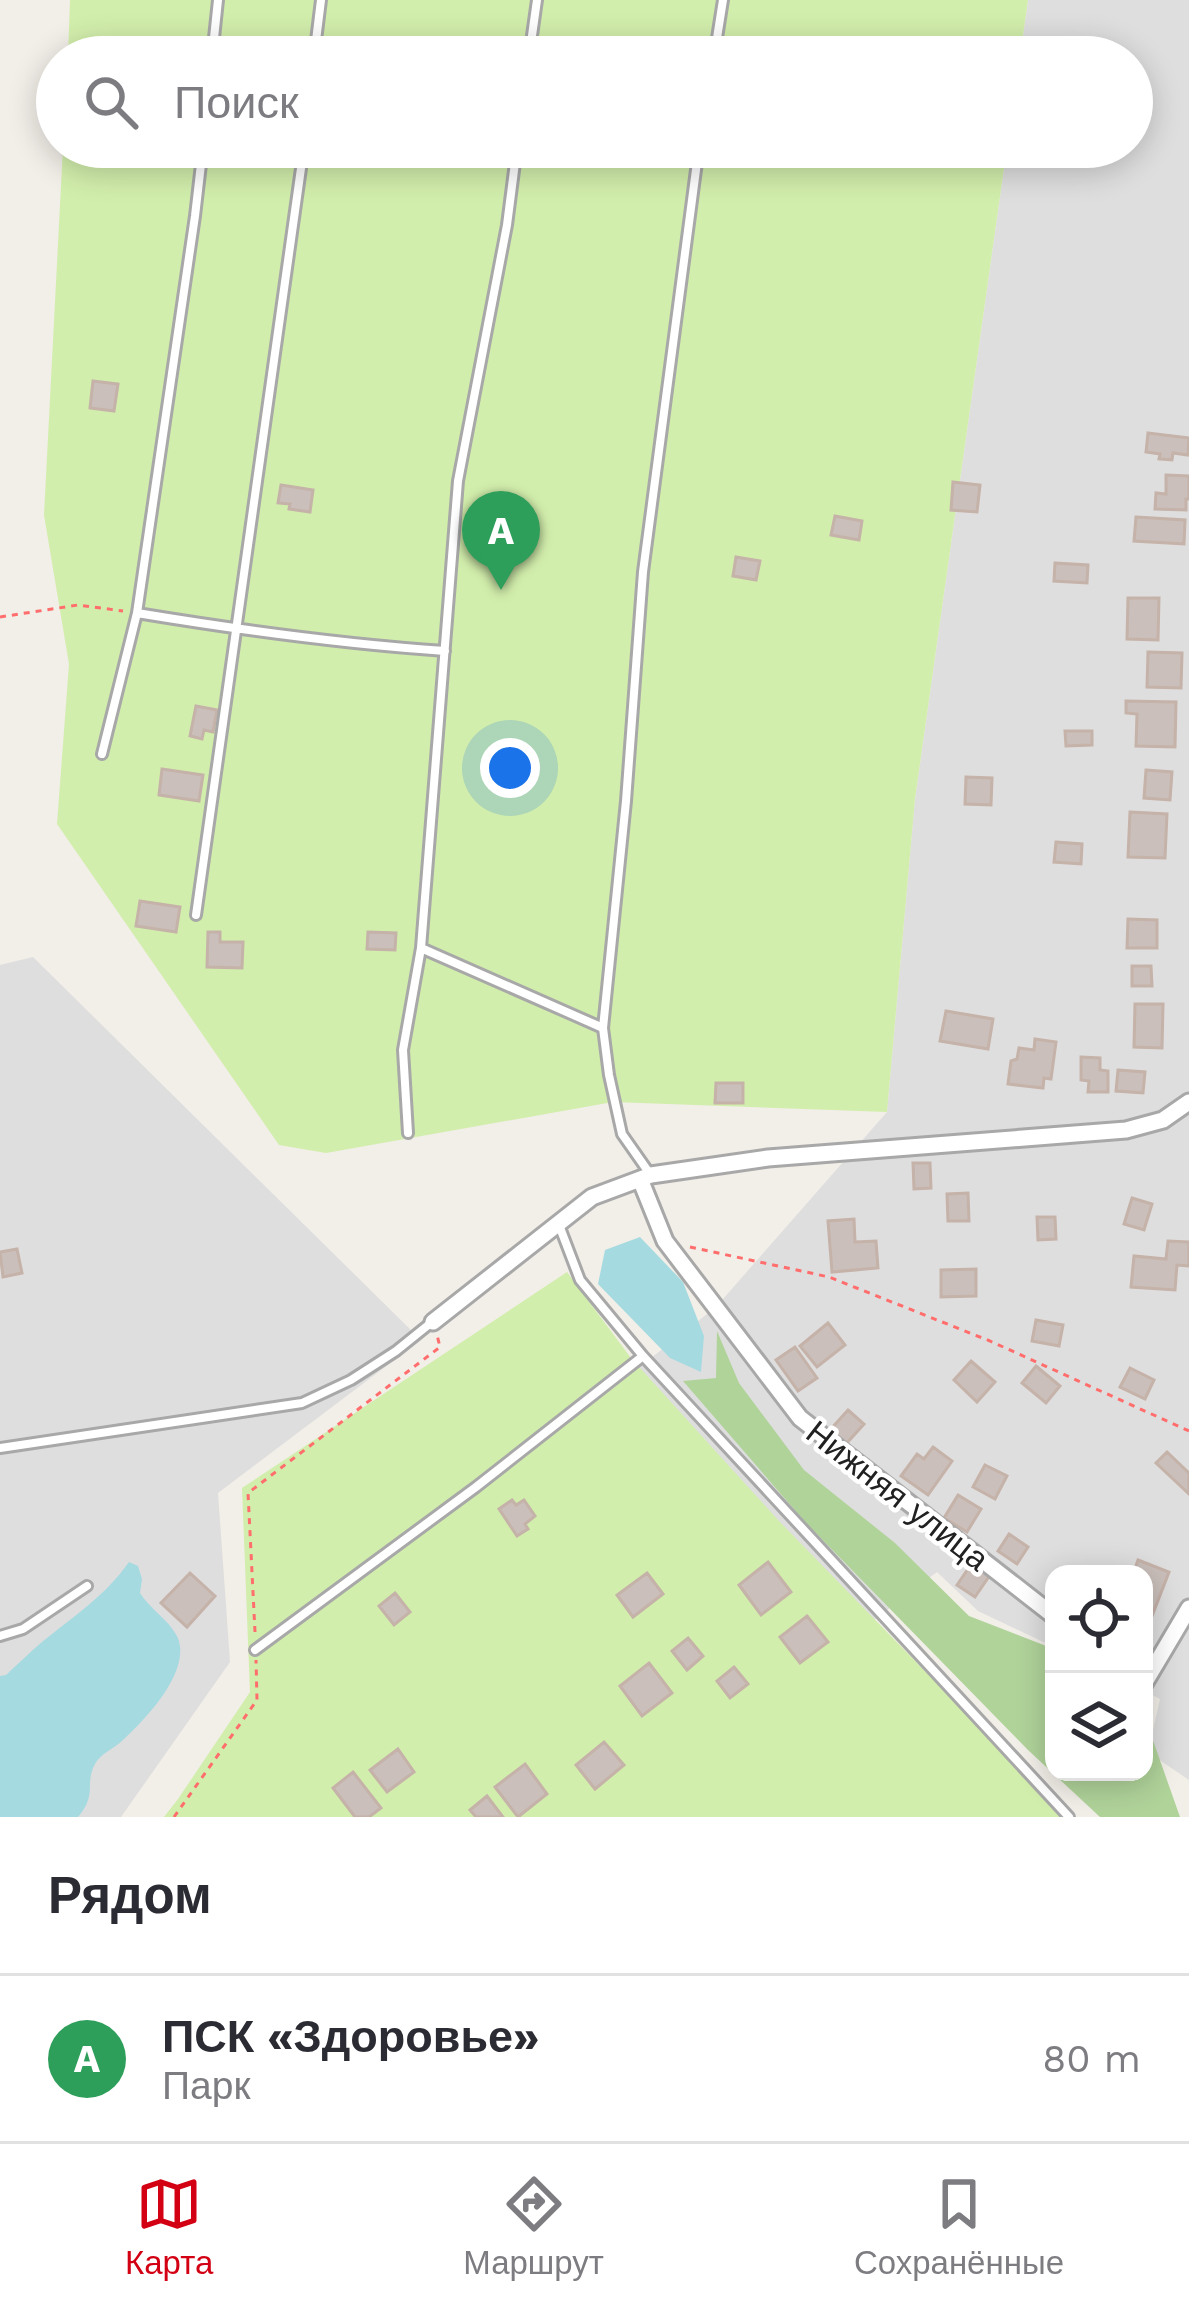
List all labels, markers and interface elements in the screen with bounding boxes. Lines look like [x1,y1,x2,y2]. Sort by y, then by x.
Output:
search box [36,36,1153,168]
icon: search [78,69,144,135]
text: Поиск [174,76,299,129]
pin: A [462,491,540,590]
your location [480,738,540,798]
street label: Нижняя улица [799,1412,997,1579]
map controls [1045,1565,1153,1781]
button: locate [1045,1565,1153,1673]
button: layers [1045,1673,1153,1781]
text: Рядом [48,1866,212,1925]
text: ПСК «Здоровье» [162,2010,539,2063]
text: A [74,2036,100,2081]
text: 80 m [1042,2036,1141,2081]
text: Парк [162,2063,250,2108]
tab: Карта [125,2171,213,2282]
tab: Маршрут [463,2171,604,2282]
tab: Сохранённые [854,2171,1064,2282]

